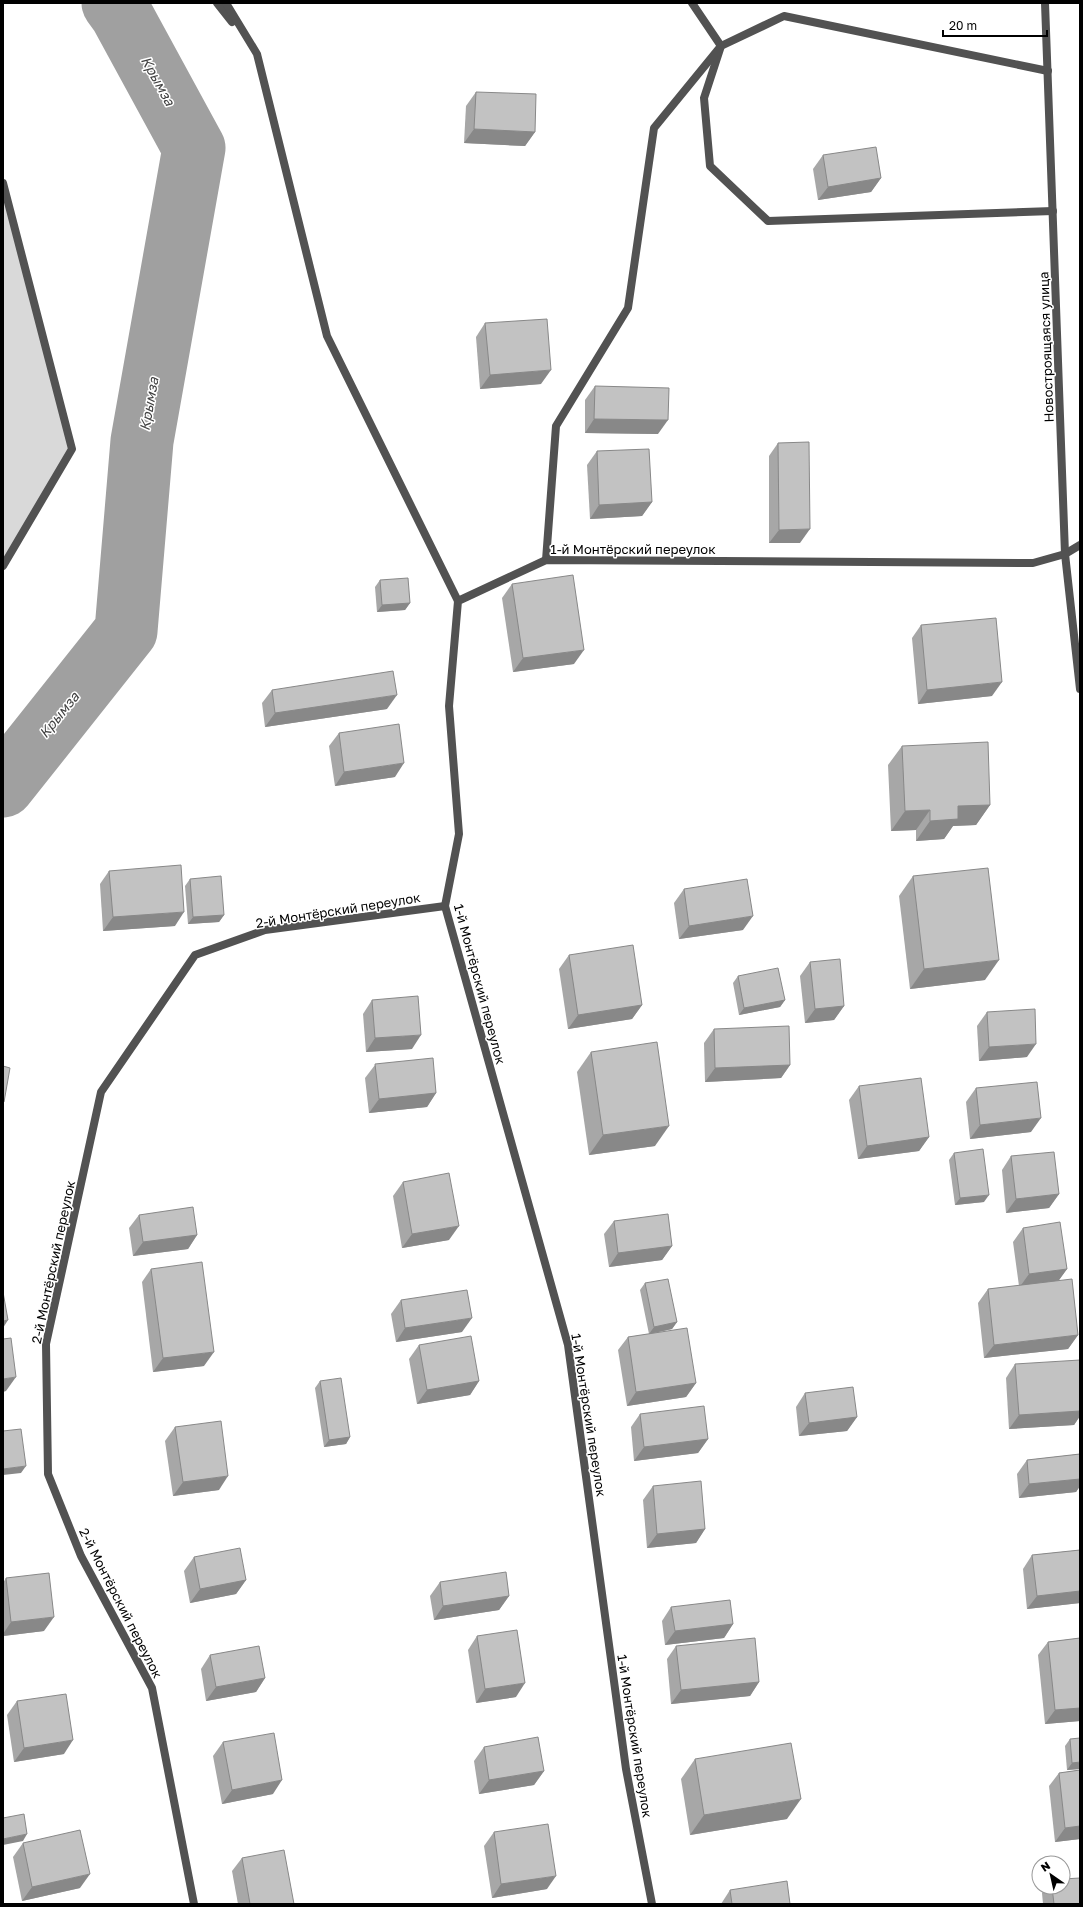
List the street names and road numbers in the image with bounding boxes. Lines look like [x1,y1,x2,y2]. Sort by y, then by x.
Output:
street label: Новостроящаяся улица [1035,271,1057,423]
street label: 1-й Монтёрский переулок [550,541,716,557]
street label: 2-й Монтёрский переулок [255,889,422,931]
street label: 1-й Монтёрский переулок [451,902,509,1066]
street label: 2-й Монтёрский переулок [28,1178,78,1345]
street label: 1-й Монтёрский переулок [568,1332,610,1498]
street label: 2-й Монтёрский переулок [76,1525,166,1681]
street label: 1-й Монтёрский переулок [614,1653,656,1819]

